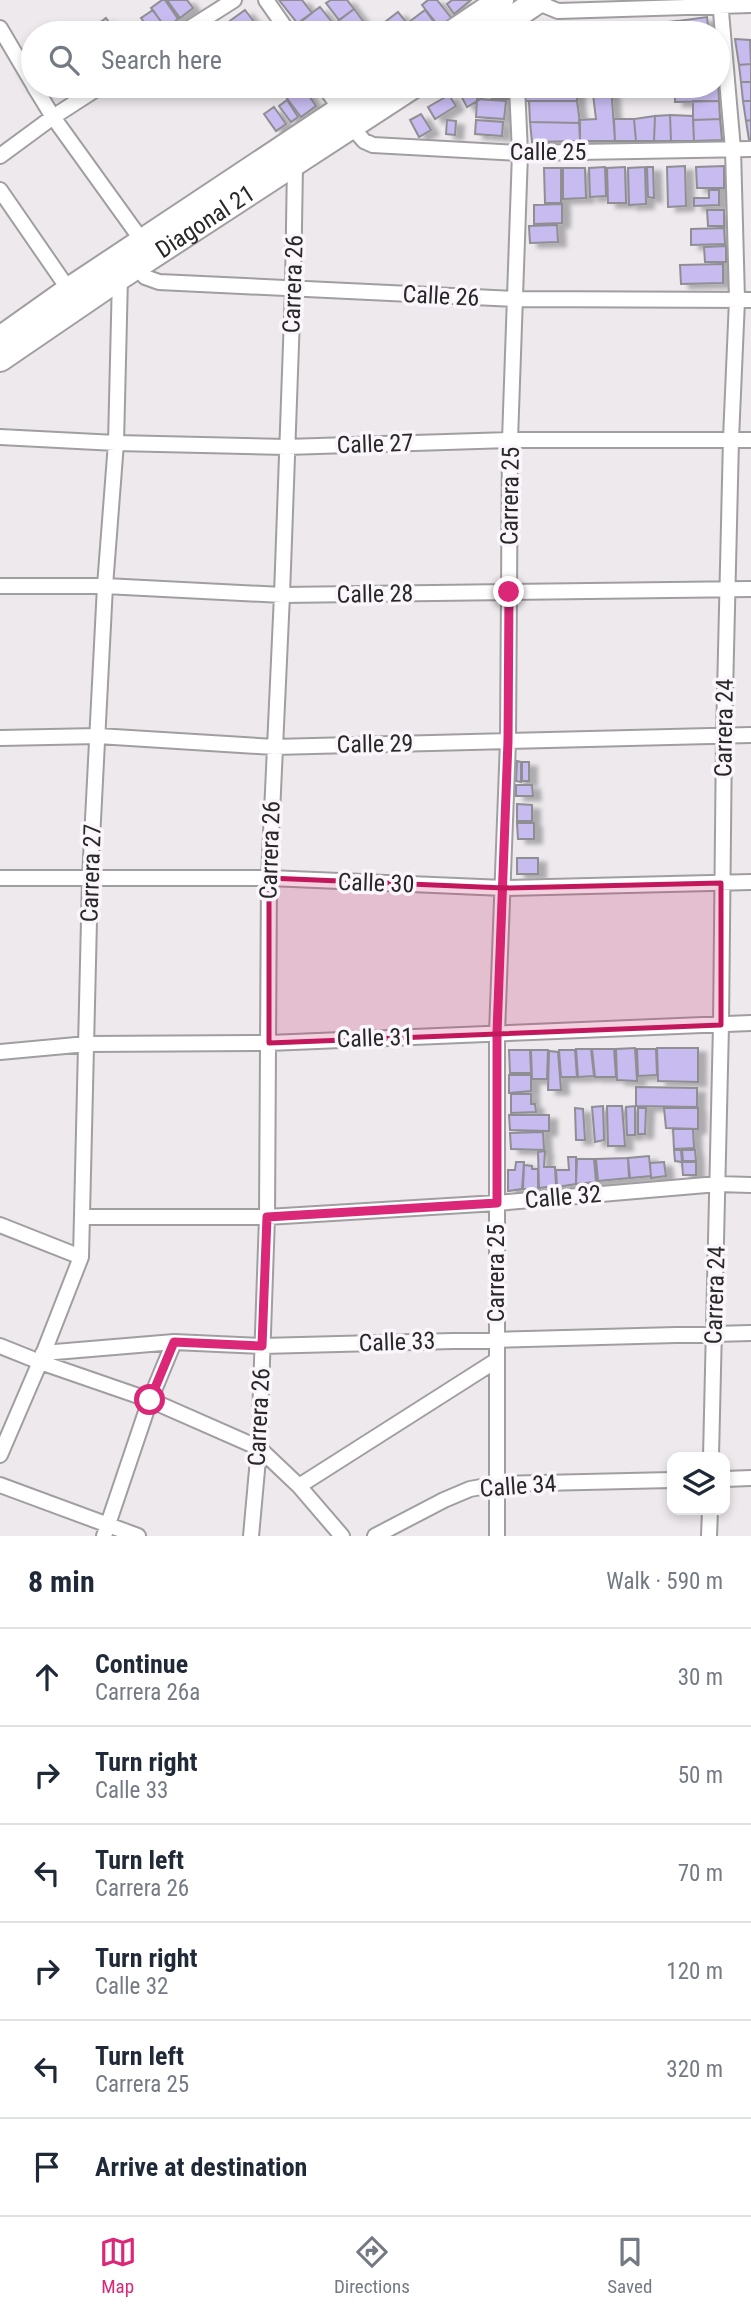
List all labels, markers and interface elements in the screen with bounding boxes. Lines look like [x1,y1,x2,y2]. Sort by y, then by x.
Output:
search box [21,21,730,98]
icon: search [45,41,83,79]
text: Search here [101,45,222,75]
street label: Calle 25 [510,138,586,166]
street label: Diagonal 21 [150,179,260,264]
street label: Carrera 26 [277,234,309,334]
street label: Calle 26 [402,280,480,312]
street label: Calle 27 [336,429,414,459]
street label: Carrera 25 [495,447,525,545]
route end [493,576,524,607]
street label: Calle 28 [336,579,414,609]
street label: Carrera 24 [709,678,739,777]
street label: Calle 29 [336,729,414,759]
street label: Carrera 26 [254,800,286,900]
street label: Carrera 27 [75,823,107,923]
street label: Calle 30 [337,868,415,898]
street label: Calle 31 [336,1023,414,1053]
street label: Calle 32 [524,1180,602,1214]
street label: Carrera 25 [482,1224,510,1322]
street label: Carrera 24 [699,1245,731,1345]
street label: Calle 33 [358,1327,436,1357]
street label: Carrera 26 [242,1367,276,1467]
route start [134,1384,165,1415]
map controls [667,1452,730,1515]
button: layers [667,1452,730,1515]
street label: Calle 34 [479,1469,557,1503]
text: 8 min [28,1564,95,1599]
text: Walk · 590 m [606,1568,723,1595]
text: Continue [95,1649,188,1679]
icon: ahead [28,1658,66,1696]
text: 30 m [678,1664,723,1691]
text: Carrera 26a [95,1679,200,1706]
text: Turn right [95,1747,197,1777]
icon: right [28,1756,66,1794]
text: 50 m [678,1762,723,1789]
text: Calle 33 [95,1777,168,1804]
text: Turn left [95,1845,184,1875]
icon: left [28,1854,66,1892]
text: 70 m [678,1860,723,1887]
text: Carrera 26 [95,1875,189,1902]
text: Turn right [95,1943,197,1973]
icon: right [28,1952,66,1990]
text: 120 m [666,1958,723,1985]
text: Calle 32 [95,1973,168,2000]
text: Turn left [95,2041,184,2071]
icon: left [28,2050,66,2088]
text: 320 m [666,2056,723,2083]
text: Carrera 25 [95,2071,189,2098]
icon: arrive [28,2148,66,2186]
text: Arrive at destination [95,2152,307,2182]
tab: Map [99,2233,137,2298]
tab: Directions [334,2233,410,2298]
tab: Saved [607,2233,652,2298]

